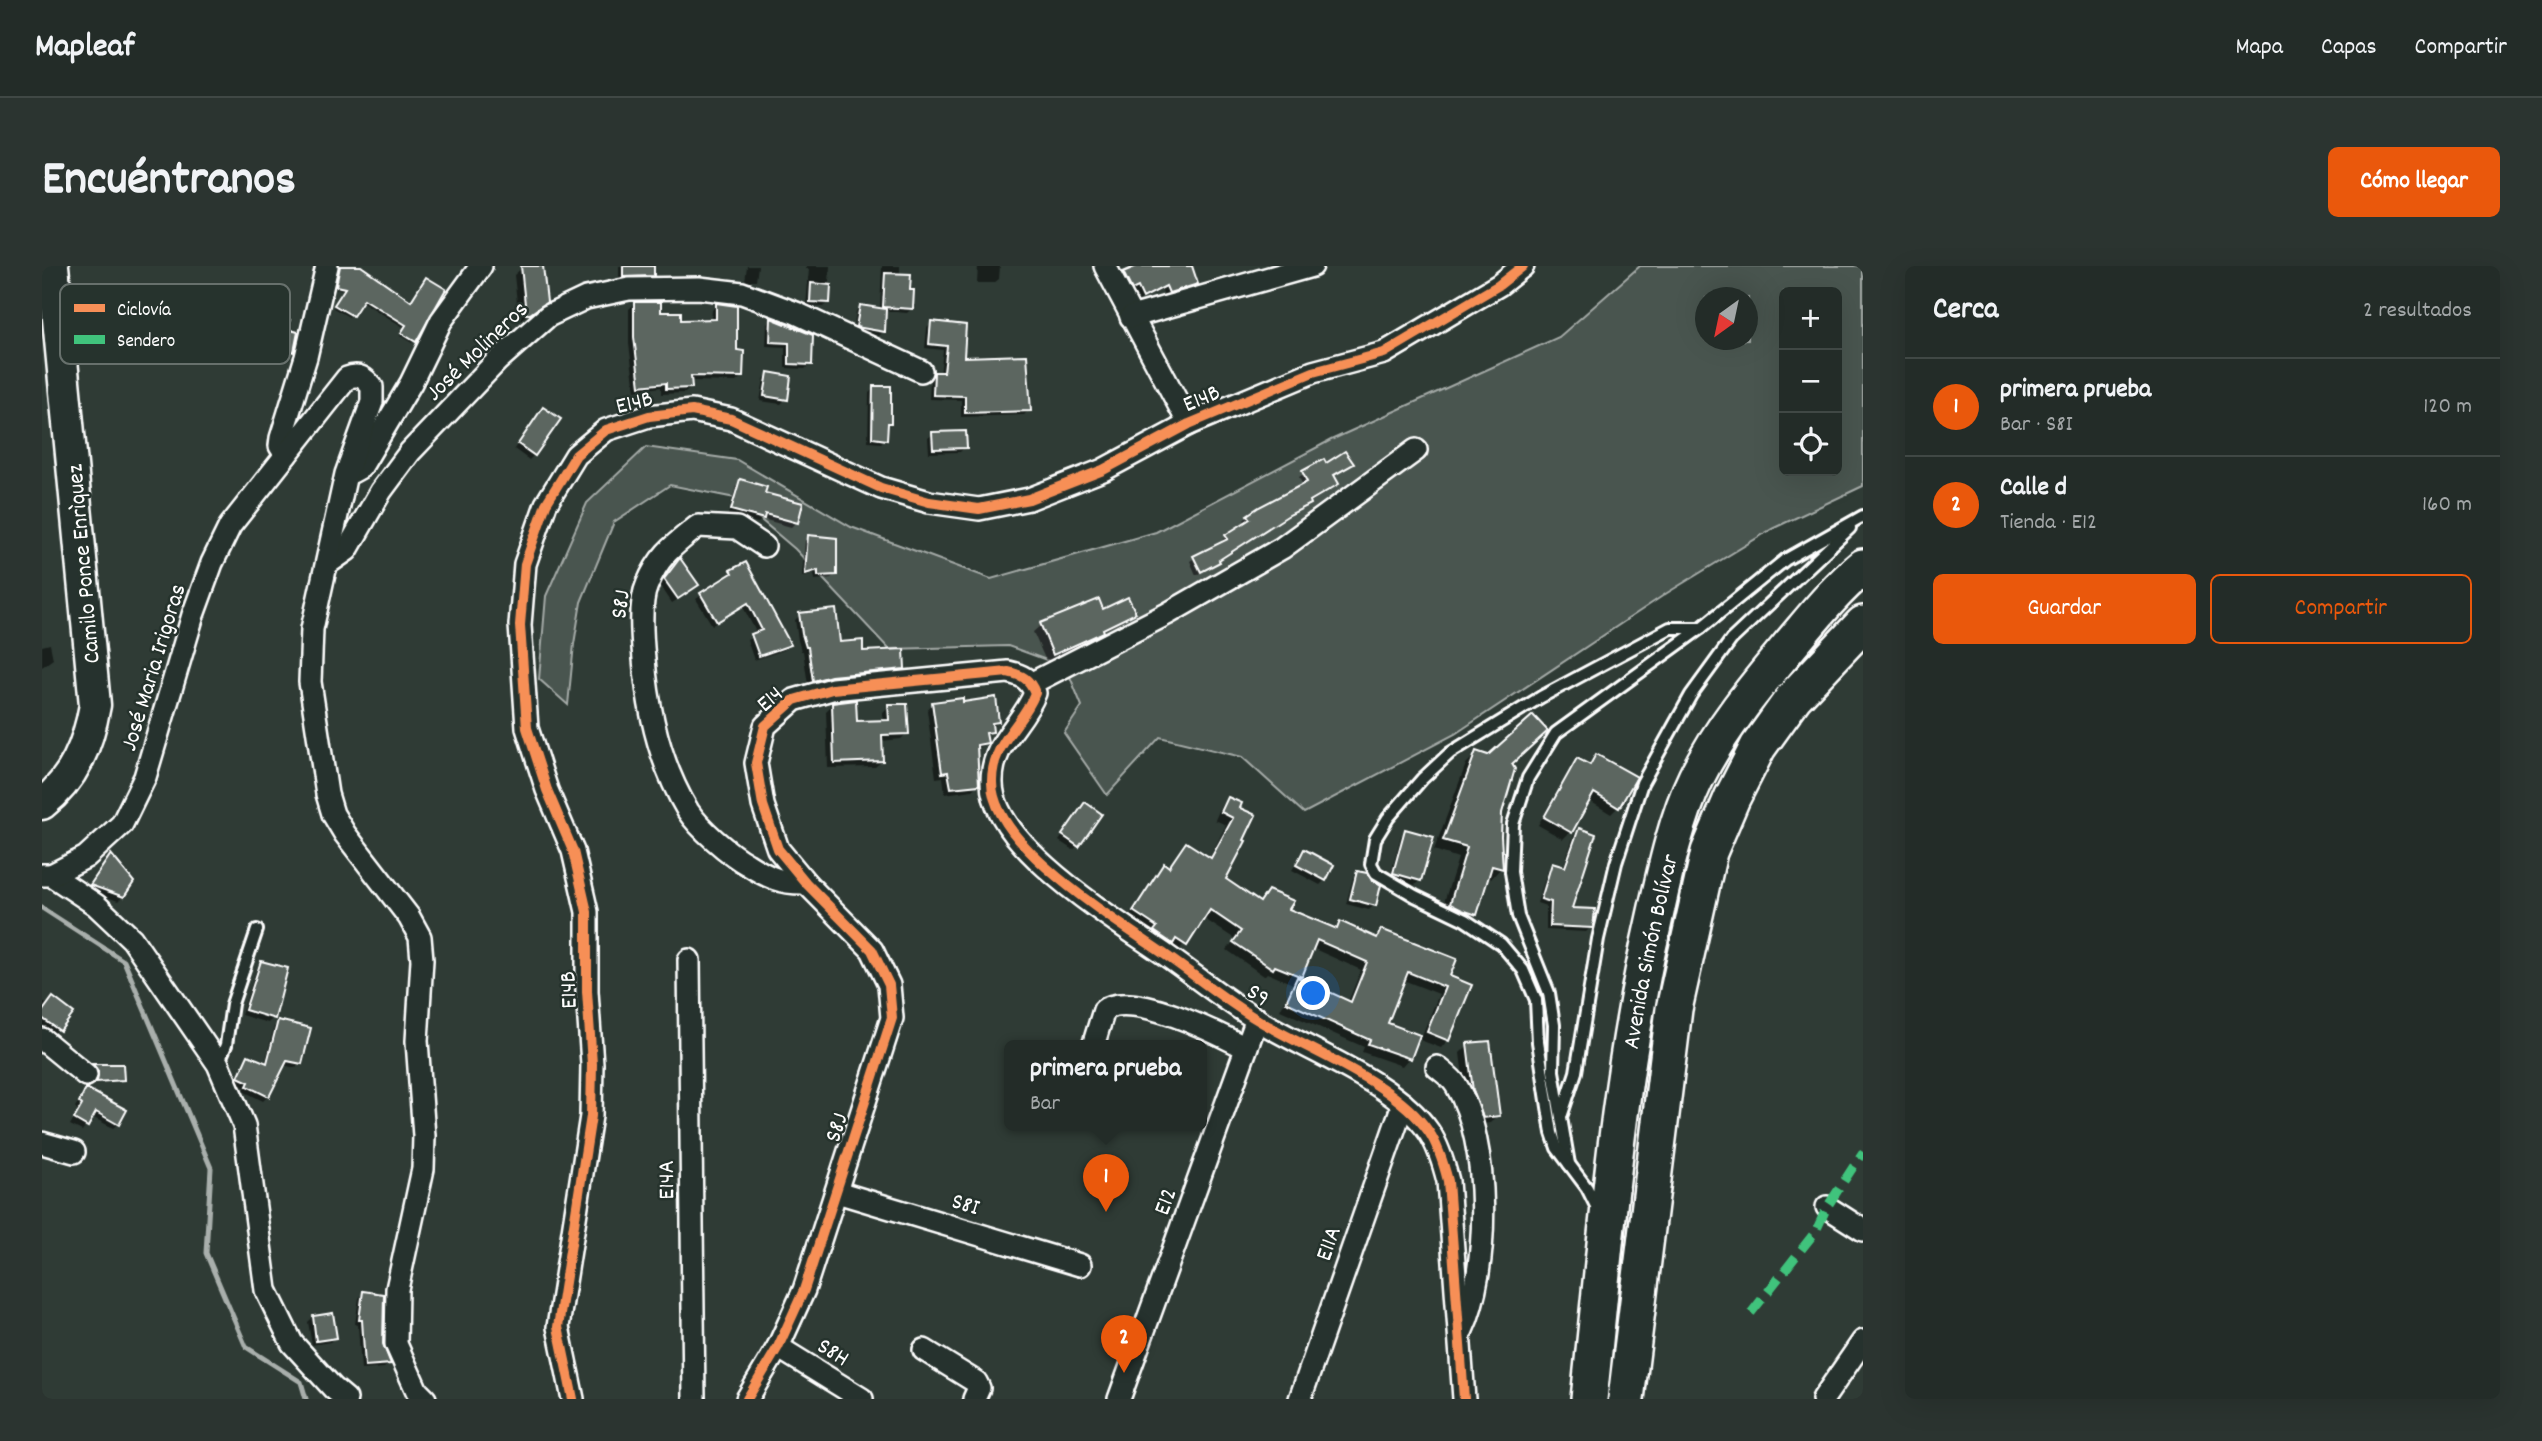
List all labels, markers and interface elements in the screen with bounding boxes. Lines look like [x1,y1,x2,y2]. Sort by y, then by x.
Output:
text: Mapleaf [35,25,135,72]
text: Mapa [2235,31,2283,65]
text: Capas [2321,31,2377,65]
text: Compartir [2415,31,2507,65]
text: Encuéntranos [42,147,296,217]
button: Cómo llegar [2328,147,2500,217]
legend [60,284,290,364]
north arrow [1695,287,1758,350]
map controls [1779,287,1842,476]
button: + [1779,287,1842,350]
text: Cerca [1933,290,1998,333]
street label: José Molineros [419,294,537,410]
text: 2 resultados [2363,295,2472,328]
text: Ciclovía [117,298,172,325]
text: Sendero [117,329,175,356]
button: − [1779,350,1842,413]
text: primera prueba [2000,372,2151,409]
street label: E14B [1178,377,1226,423]
street label: E14B [612,383,657,425]
text: 1 [1953,391,1959,424]
text: 120 m [2423,391,2472,424]
text: Bar · S8I [2000,409,2073,442]
button: locate [1779,413,1842,476]
street label: Camilo Ponce Enrìquez [59,463,111,665]
text: Calle d [2000,470,2067,507]
text: 2 [1951,489,1961,522]
text: 160 m [2422,489,2472,522]
text: Tienda · E12 [2000,507,2097,540]
button: Guardar [1933,574,2196,644]
button: Compartir [2210,574,2472,644]
street label: José Maria Irigoras [113,580,196,756]
street label: S8J [603,588,641,621]
street label: E14 [750,679,792,722]
street label: Avenida Simón Bolívar [1616,851,1689,1052]
street label: E14B [552,971,588,1009]
street label: S9 [1239,976,1276,1017]
your location [1296,976,1330,1010]
popup [1004,1040,1207,1131]
text: primera prueba [1030,1051,1181,1088]
text: Bar [1030,1088,1060,1121]
street label: S8J [817,1109,858,1147]
pin: 1 [1083,1154,1129,1212]
street label: E14A [651,1160,685,1200]
street label: E12 [1146,1184,1187,1220]
street label: S8I [947,1186,984,1226]
street label: E11A [1308,1222,1352,1266]
pin: 2 [1101,1315,1147,1373]
street label: S8H [810,1331,855,1377]

